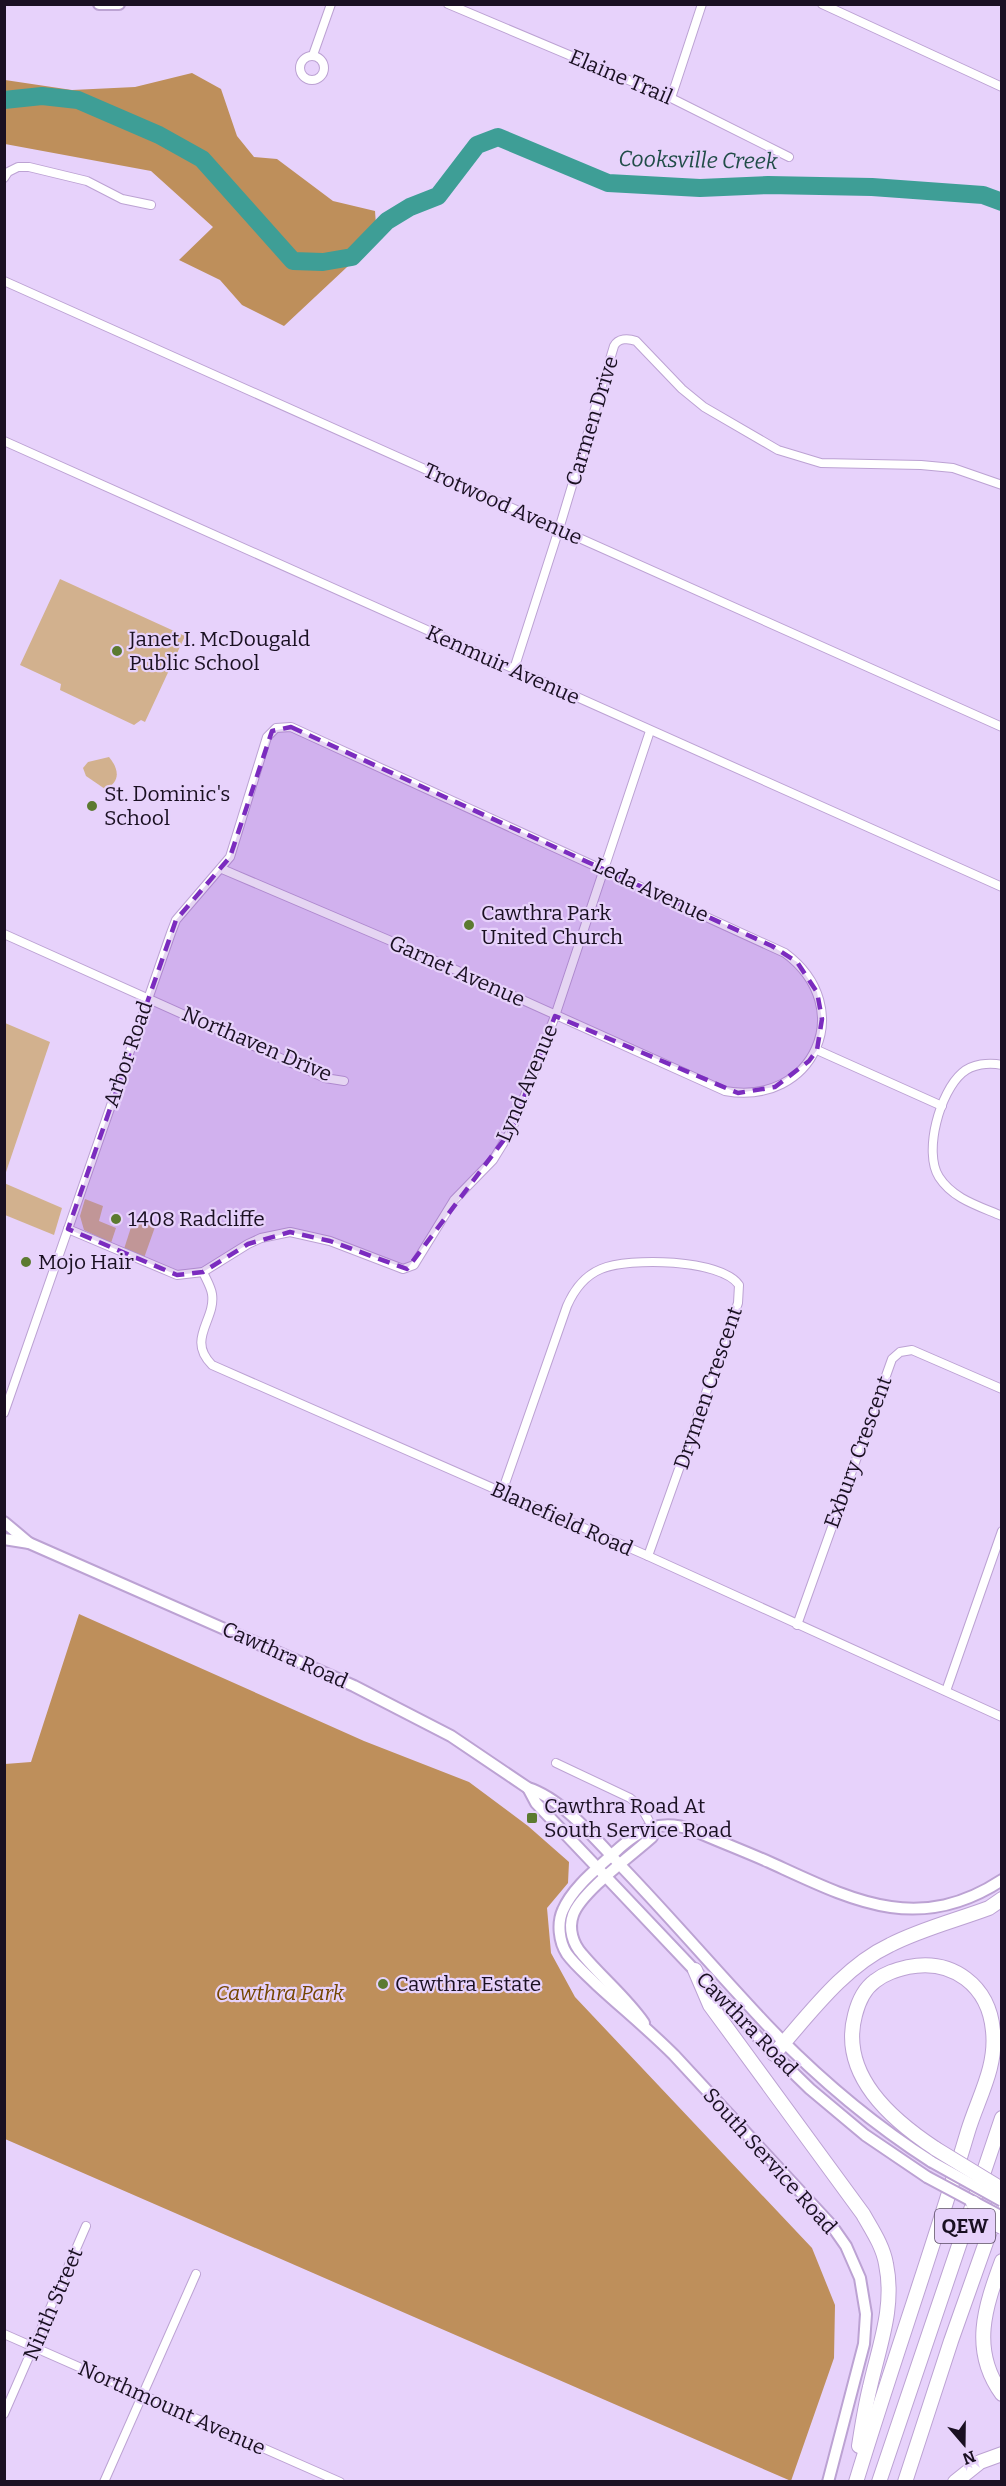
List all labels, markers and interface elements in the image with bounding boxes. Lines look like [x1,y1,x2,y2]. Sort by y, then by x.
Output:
street label: Elaine Trail [565,44,677,110]
water label: Cooksville Creek [618,145,779,175]
street label: Carmen Drive [560,353,624,489]
street label: Trotwood Avenue [420,457,586,551]
street label: Kenmuir Avenue [422,619,584,711]
place label: Janet I. McDougald Public School [128,626,310,676]
marker: Janet I. McDougald Public School [110,644,124,658]
place label: St. Dominic's School [104,781,230,831]
marker: St. Dominic's School [85,799,99,813]
street label: Leda Avenue [589,852,713,928]
place label: Cawthra Park United Church [481,900,623,950]
marker: Cawthra Park United Church [462,918,476,932]
street label: Garnet Avenue [385,929,529,1013]
street label: Arbor Road [98,998,158,1110]
street label: Northaven Drive [178,1001,336,1087]
street label: Lynd Avenue [491,1020,563,1146]
place label: 1408 Radcliffe [128,1206,265,1232]
marker: 1408 Radcliffe [109,1212,123,1226]
place label: Mojo Hair [38,1249,134,1275]
marker: Mojo Hair [19,1255,33,1269]
street label: Drymen Crescent [668,1303,748,1473]
street label: Exbury Crescent [818,1372,898,1532]
street label: Blanefield Road [487,1476,637,1562]
street label: Cawthra Road [218,1616,352,1694]
place label: Cawthra Road At South Service Road [544,1793,732,1843]
marker: Cawthra Road At South Service Road [525,1811,539,1825]
street label: Cawthra Road [691,1966,803,2082]
place label: Cawthra Estate [395,1971,541,1997]
marker: Cawthra Estate [376,1977,390,1991]
park label: Cawthra Park [216,1980,345,2006]
street label: South Service Road [697,2082,843,2240]
road number: QEW [935,2209,995,2243]
street label: Ninth Street [18,2243,89,2364]
street label: Northmount Avenue [74,2355,270,2461]
north arrow [934,2414,994,2474]
text: N [960,2447,978,2469]

